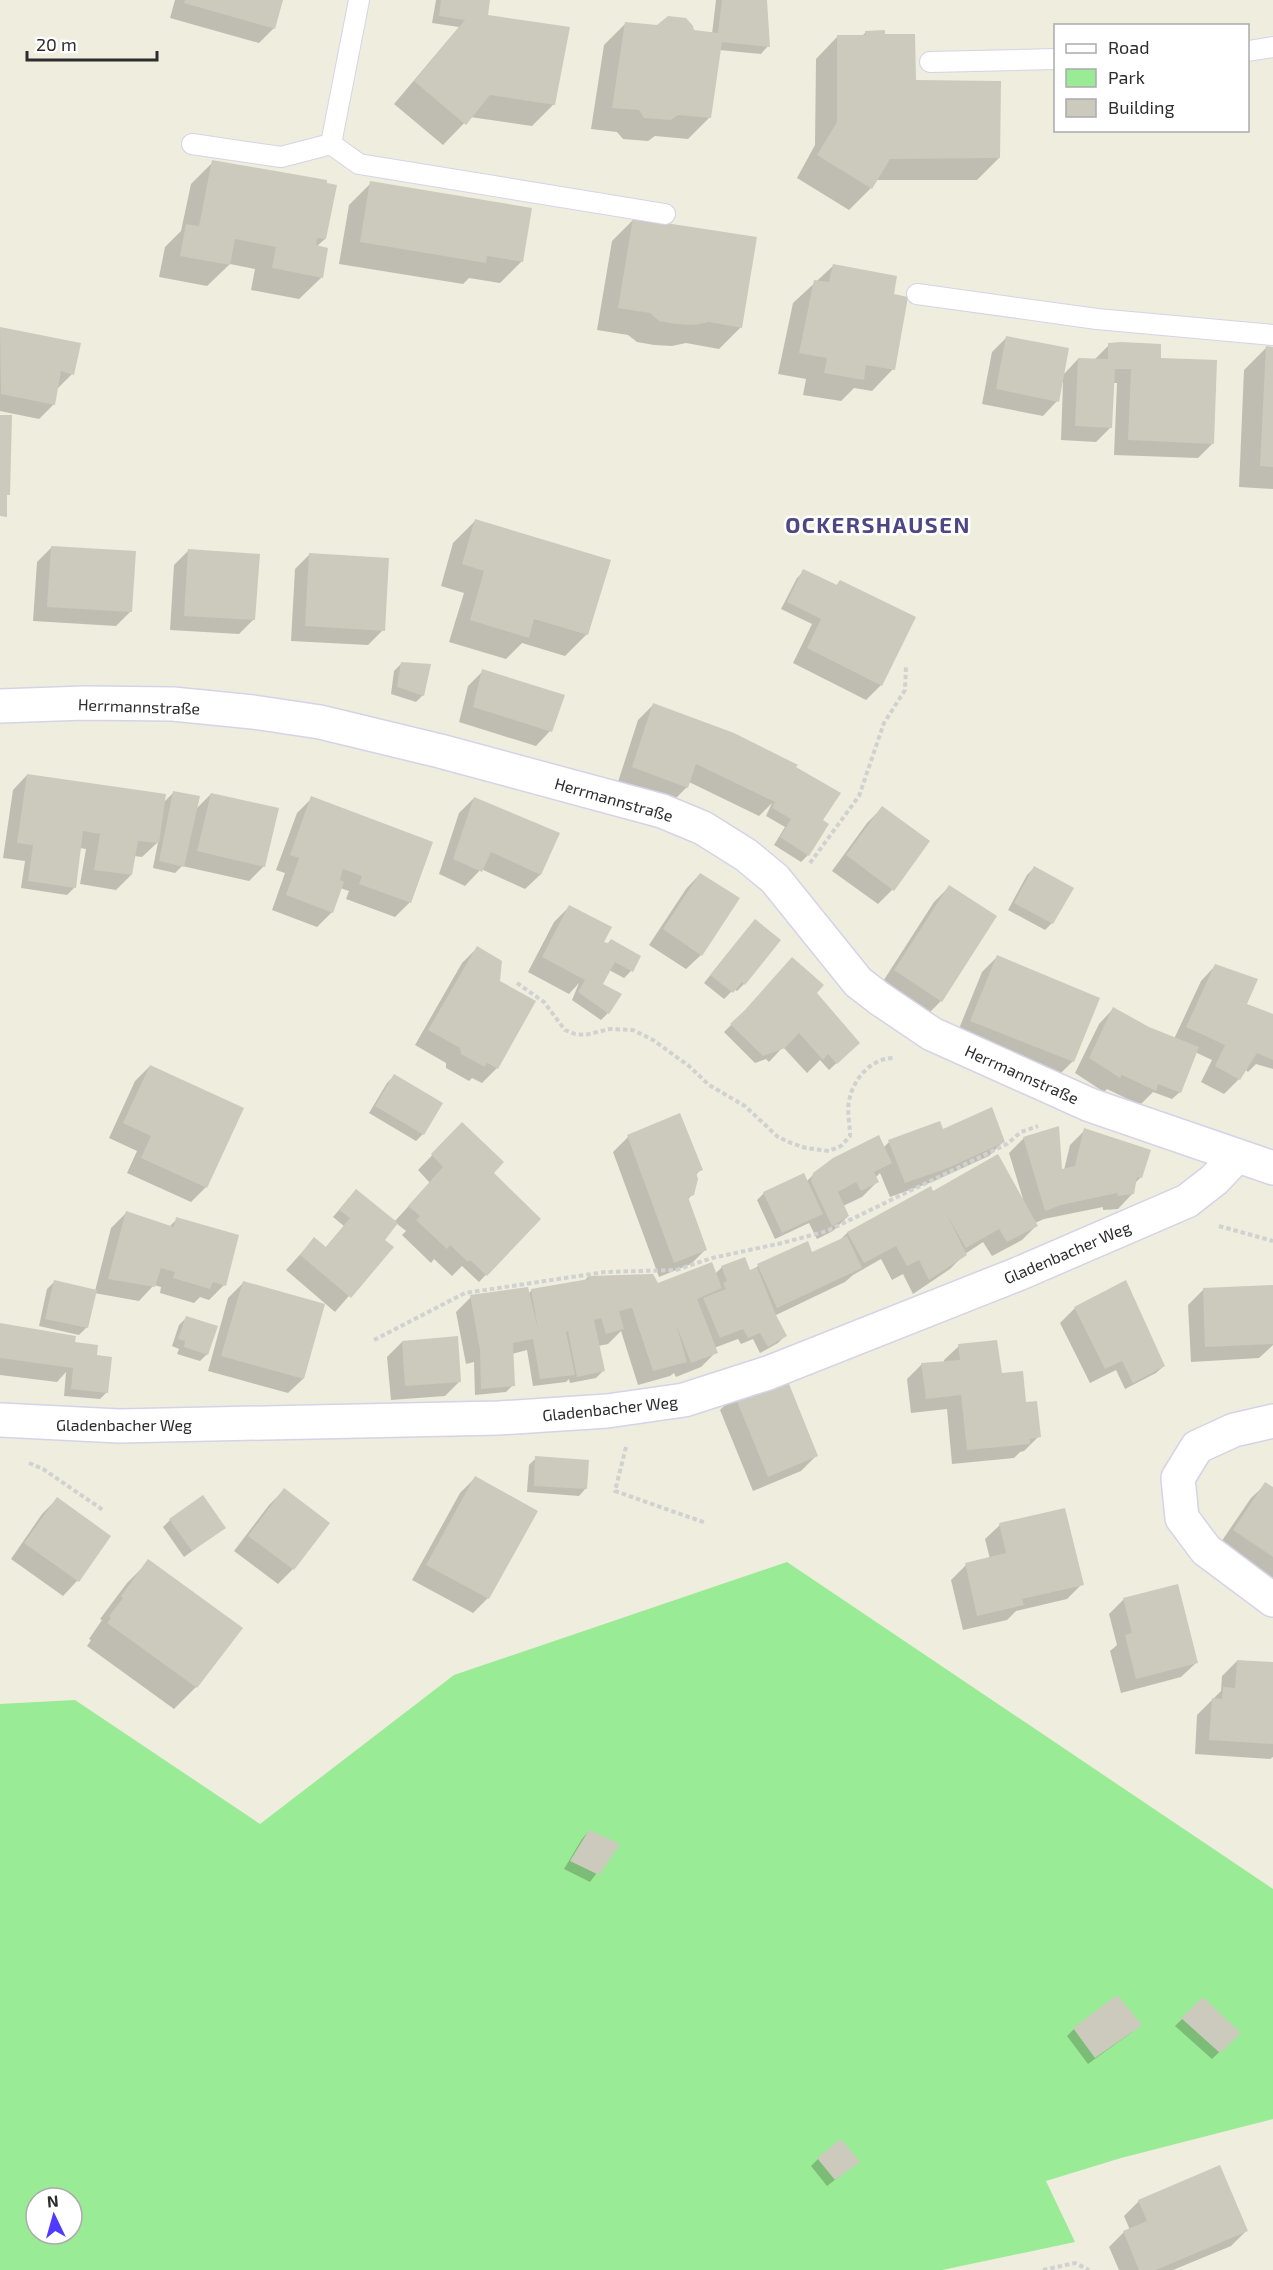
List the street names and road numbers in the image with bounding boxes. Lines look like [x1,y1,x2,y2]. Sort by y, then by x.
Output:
street label: Herrmannstraße [78,694,200,718]
street label: Herrmannstraße [553,773,675,825]
street label: Herrmannstraße [962,1040,1082,1108]
street label: Gladenbacher Weg [1001,1217,1133,1287]
street label: Gladenbacher Weg [541,1391,679,1425]
street label: Gladenbacher Weg [56,1415,192,1434]

